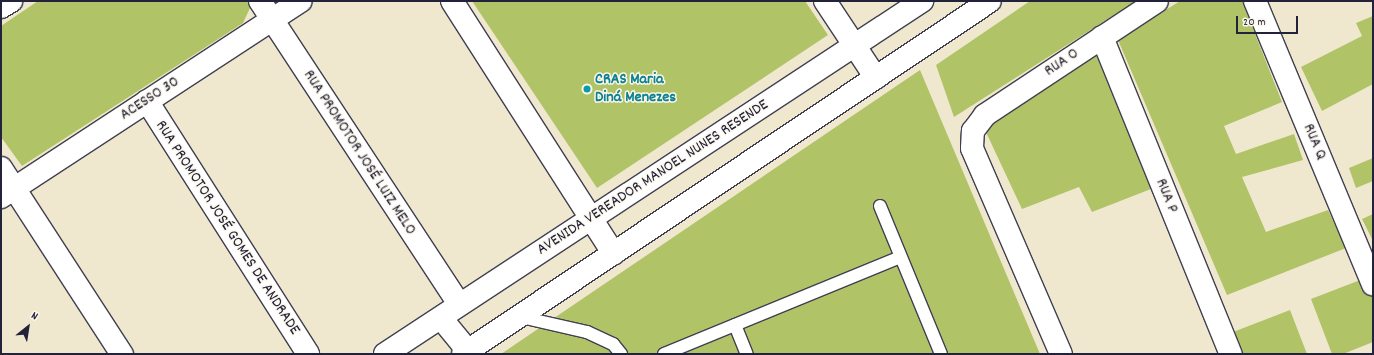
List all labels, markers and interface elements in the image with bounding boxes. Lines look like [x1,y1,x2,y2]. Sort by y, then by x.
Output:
scale bar [1238,8,1300,34]
text: 20 m [1243,14,1266,31]
street label: RUA O [1041,45,1083,81]
street label: RUA PROMOTOR JOSÉ LUIZ MELO [298,67,420,239]
place label: CRAS Maria Diná Menezes [595,70,676,108]
street label: ACESSO 30 [117,73,183,125]
marker: CRAS Maria Diná Menezes [582,84,592,94]
street label: AVENIDA VEREADOR MANOEL NUNES RESENDE [534,96,772,260]
street label: RUA PROMOTOR JOSÉ GOMES DE ANDRADE [150,117,304,339]
street label: RUA Q [1298,121,1330,163]
street label: RUA P [1151,176,1181,216]
north arrow [8,307,48,347]
text: N [28,308,40,325]

